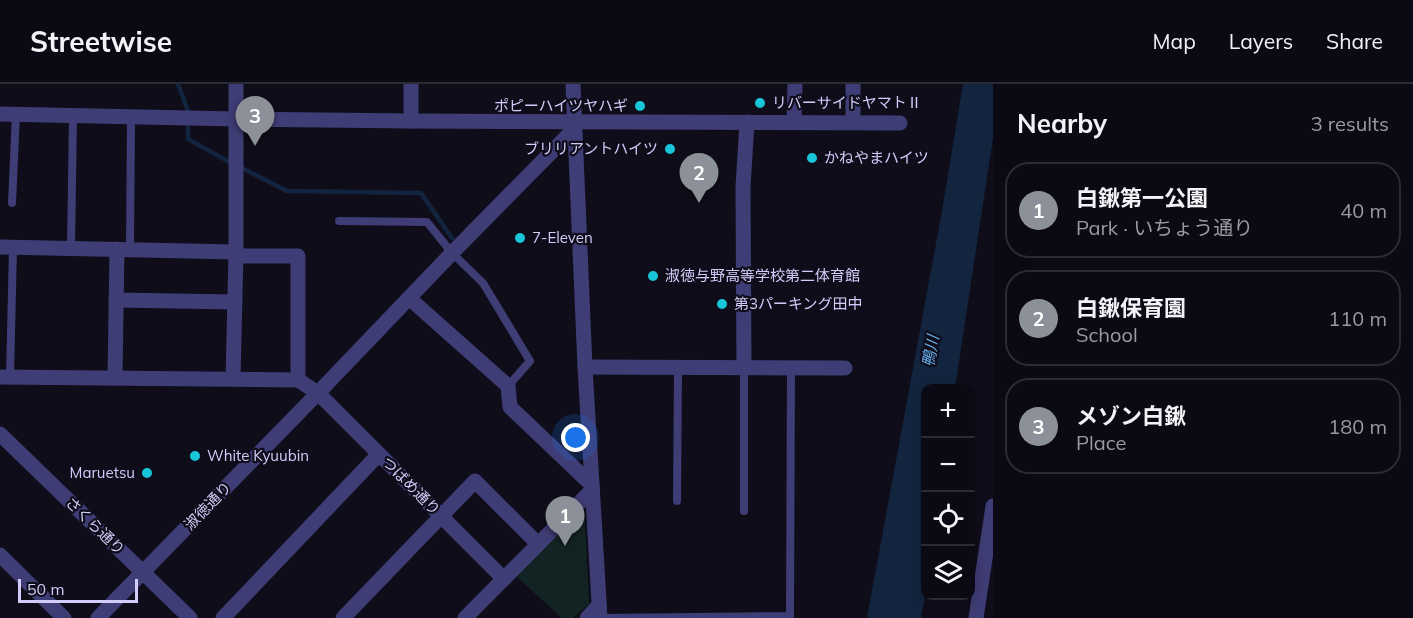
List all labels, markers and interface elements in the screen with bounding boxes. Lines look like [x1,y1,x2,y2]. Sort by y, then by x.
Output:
text: Streetwise [30,24,172,59]
text: Map [1153,28,1196,54]
text: Layers [1229,28,1293,54]
text: Share [1326,28,1383,54]
place label: リバーサイドヤマトⅡ [772,93,922,112]
place label: ポピーハイツヤハギ [494,96,628,115]
marker: リバーサイドヤマトⅡ [753,96,767,110]
pin: 3 [236,97,274,146]
marker: ポピーハイツヤハギ [633,99,647,113]
text: Nearby [1017,107,1107,140]
text: 3 results [1311,111,1389,136]
place label: ブリリアントハイツ [524,139,658,158]
marker: ブリリアントハイツ [663,142,677,156]
place label: かねやまハイツ [824,148,929,167]
marker: かねやまハイツ [805,151,819,165]
pin: 2 [680,154,718,203]
text: 白鍬第一公園 [1076,184,1208,212]
text: 1 [1033,198,1045,223]
text: 40 m [1340,198,1387,223]
text: Park · いちょう通り [1076,215,1253,240]
place label: 7-Eleven [532,228,593,247]
marker: 7-Eleven [513,231,527,245]
place label: 淑徳与野高等学校第二体育館 [665,266,860,285]
marker: 淑徳与野高等学校第二体育館 [646,269,660,283]
place label: 第3パーキング田中 [734,294,863,313]
text: 白鍬保育園 [1076,294,1186,322]
marker: 第3パーキング田中 [715,297,729,311]
text: 2 [1033,306,1045,331]
text: 110 m [1328,306,1387,331]
text: School [1076,322,1138,347]
water label: 鴨川 [917,332,943,369]
map controls [921,384,975,600]
button: + [921,384,975,438]
text: メゾン白鍬 [1076,402,1186,430]
text: 3 [1033,414,1045,439]
text: 180 m [1328,414,1387,439]
your location [561,423,590,452]
text: Place [1076,430,1126,455]
button: − [921,438,975,492]
place label: White Kyuubin [207,446,309,465]
marker: White Kyuubin [188,449,202,463]
street label: つばめ通り [378,452,445,519]
place label: Maruetsu [70,463,135,482]
marker: Maruetsu [140,466,154,480]
street label: 淑徳通り [180,477,235,534]
button: locate [921,492,975,546]
street label: さくら通り [62,493,129,559]
pin: 1 [546,496,584,546]
button: layers [921,546,975,600]
scale bar [18,576,138,604]
text: 50 m [27,579,64,599]

